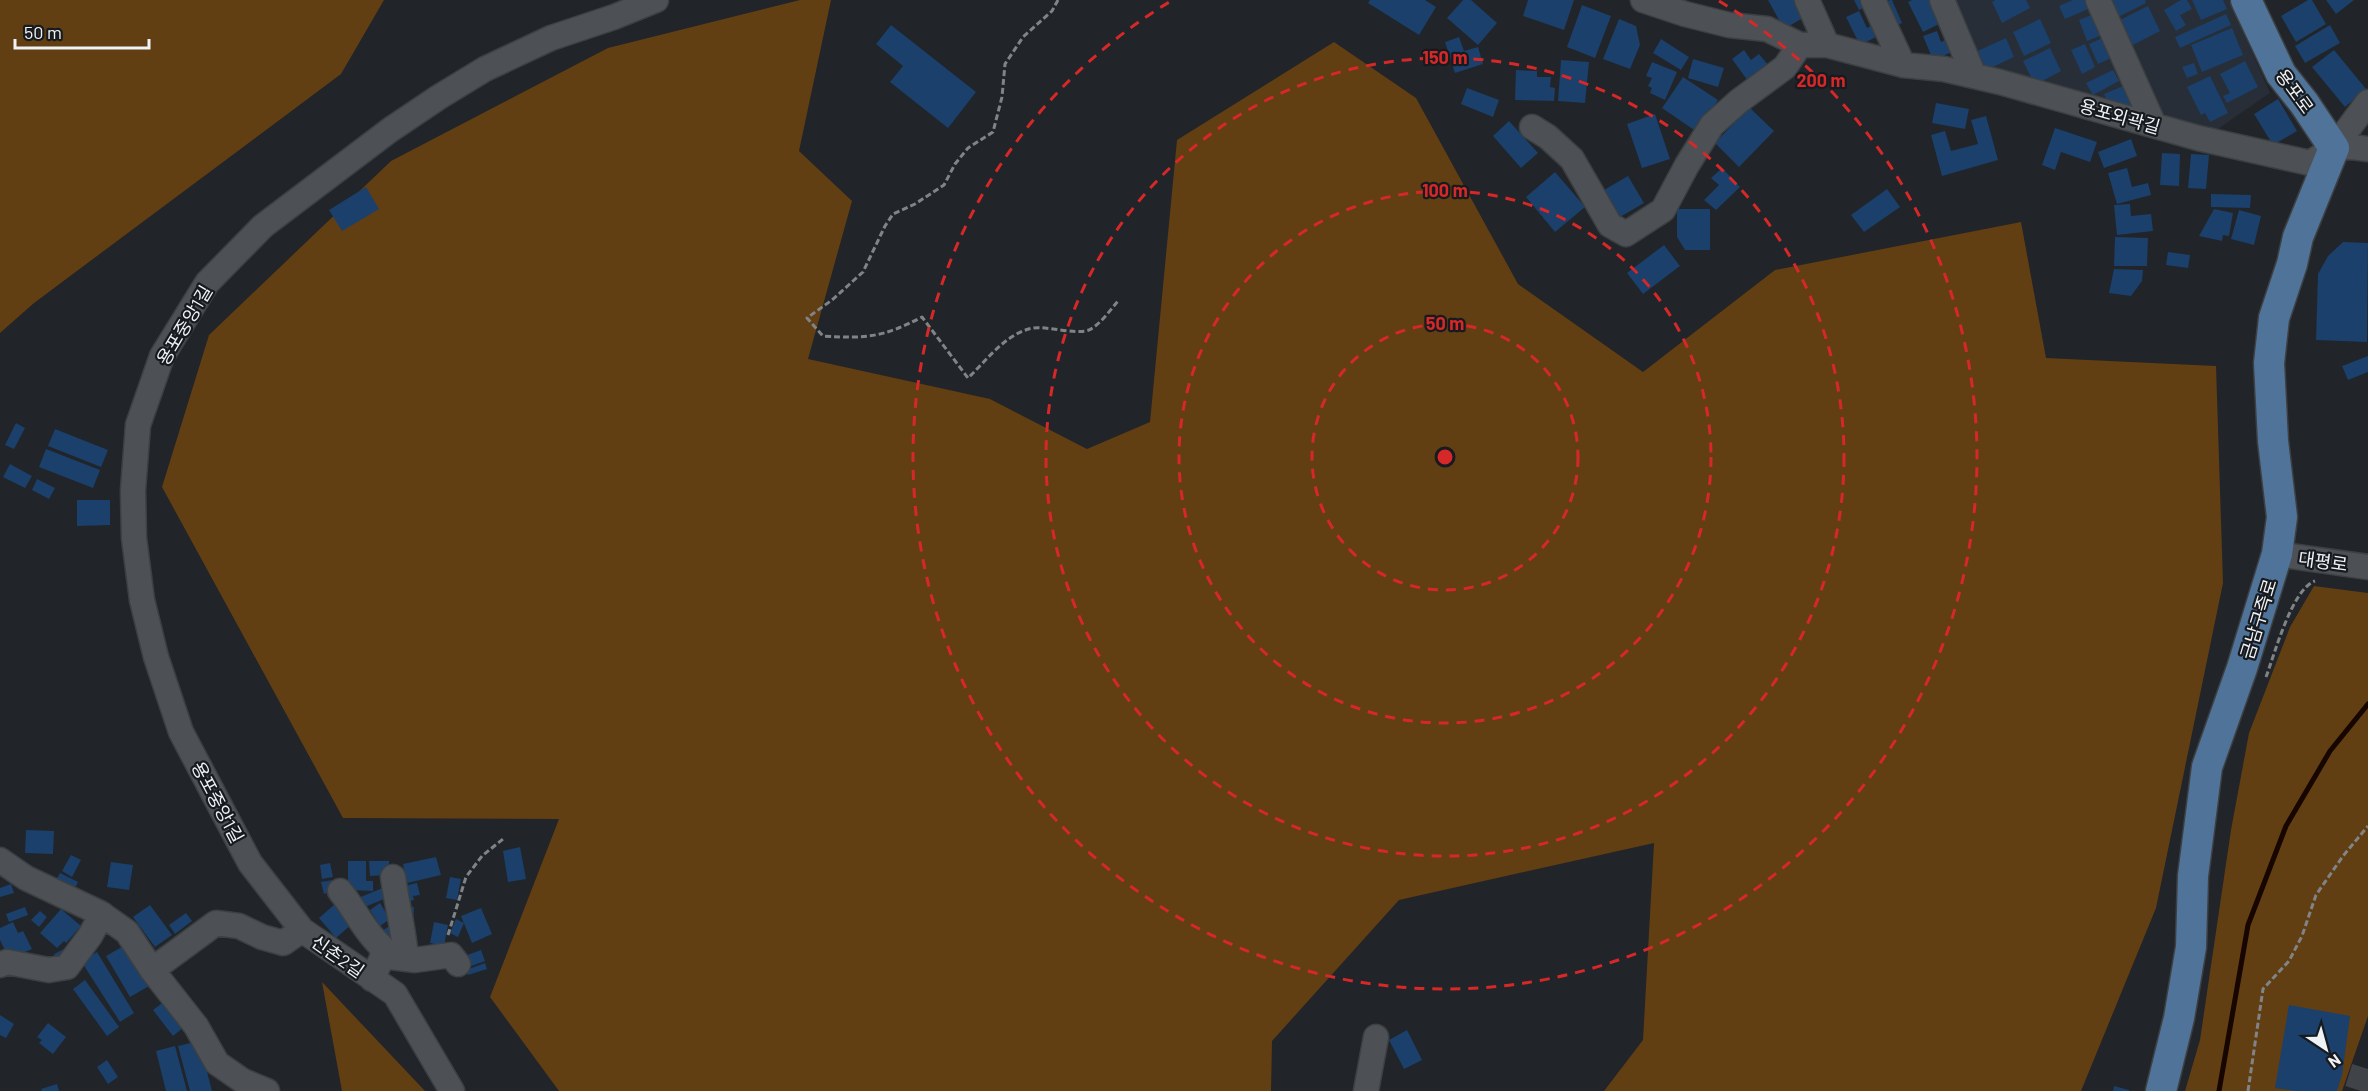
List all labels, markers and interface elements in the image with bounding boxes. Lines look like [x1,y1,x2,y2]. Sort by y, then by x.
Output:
scale bar [15,12,148,50]
text: 50 m [24,21,62,43]
text: 150 m [1423,46,1467,68]
street label: 용포로 [2271,64,2319,118]
text: 200 m [1796,69,1846,91]
street label: 용포외곽길 [2077,94,2163,138]
text: 100 m [1422,179,1468,201]
street label: 용포중앙1길 [152,281,216,369]
text: 50 m [1426,312,1464,334]
centre of rings [1435,447,1455,467]
street label: 대평로 [2297,547,2349,575]
street label: 금남구즉로 [2235,576,2281,662]
street label: 용포중앙1길 [187,757,249,847]
street label: 신촌2길 [307,930,369,982]
north arrow [2296,1019,2356,1079]
text: N [2325,1051,2345,1072]

